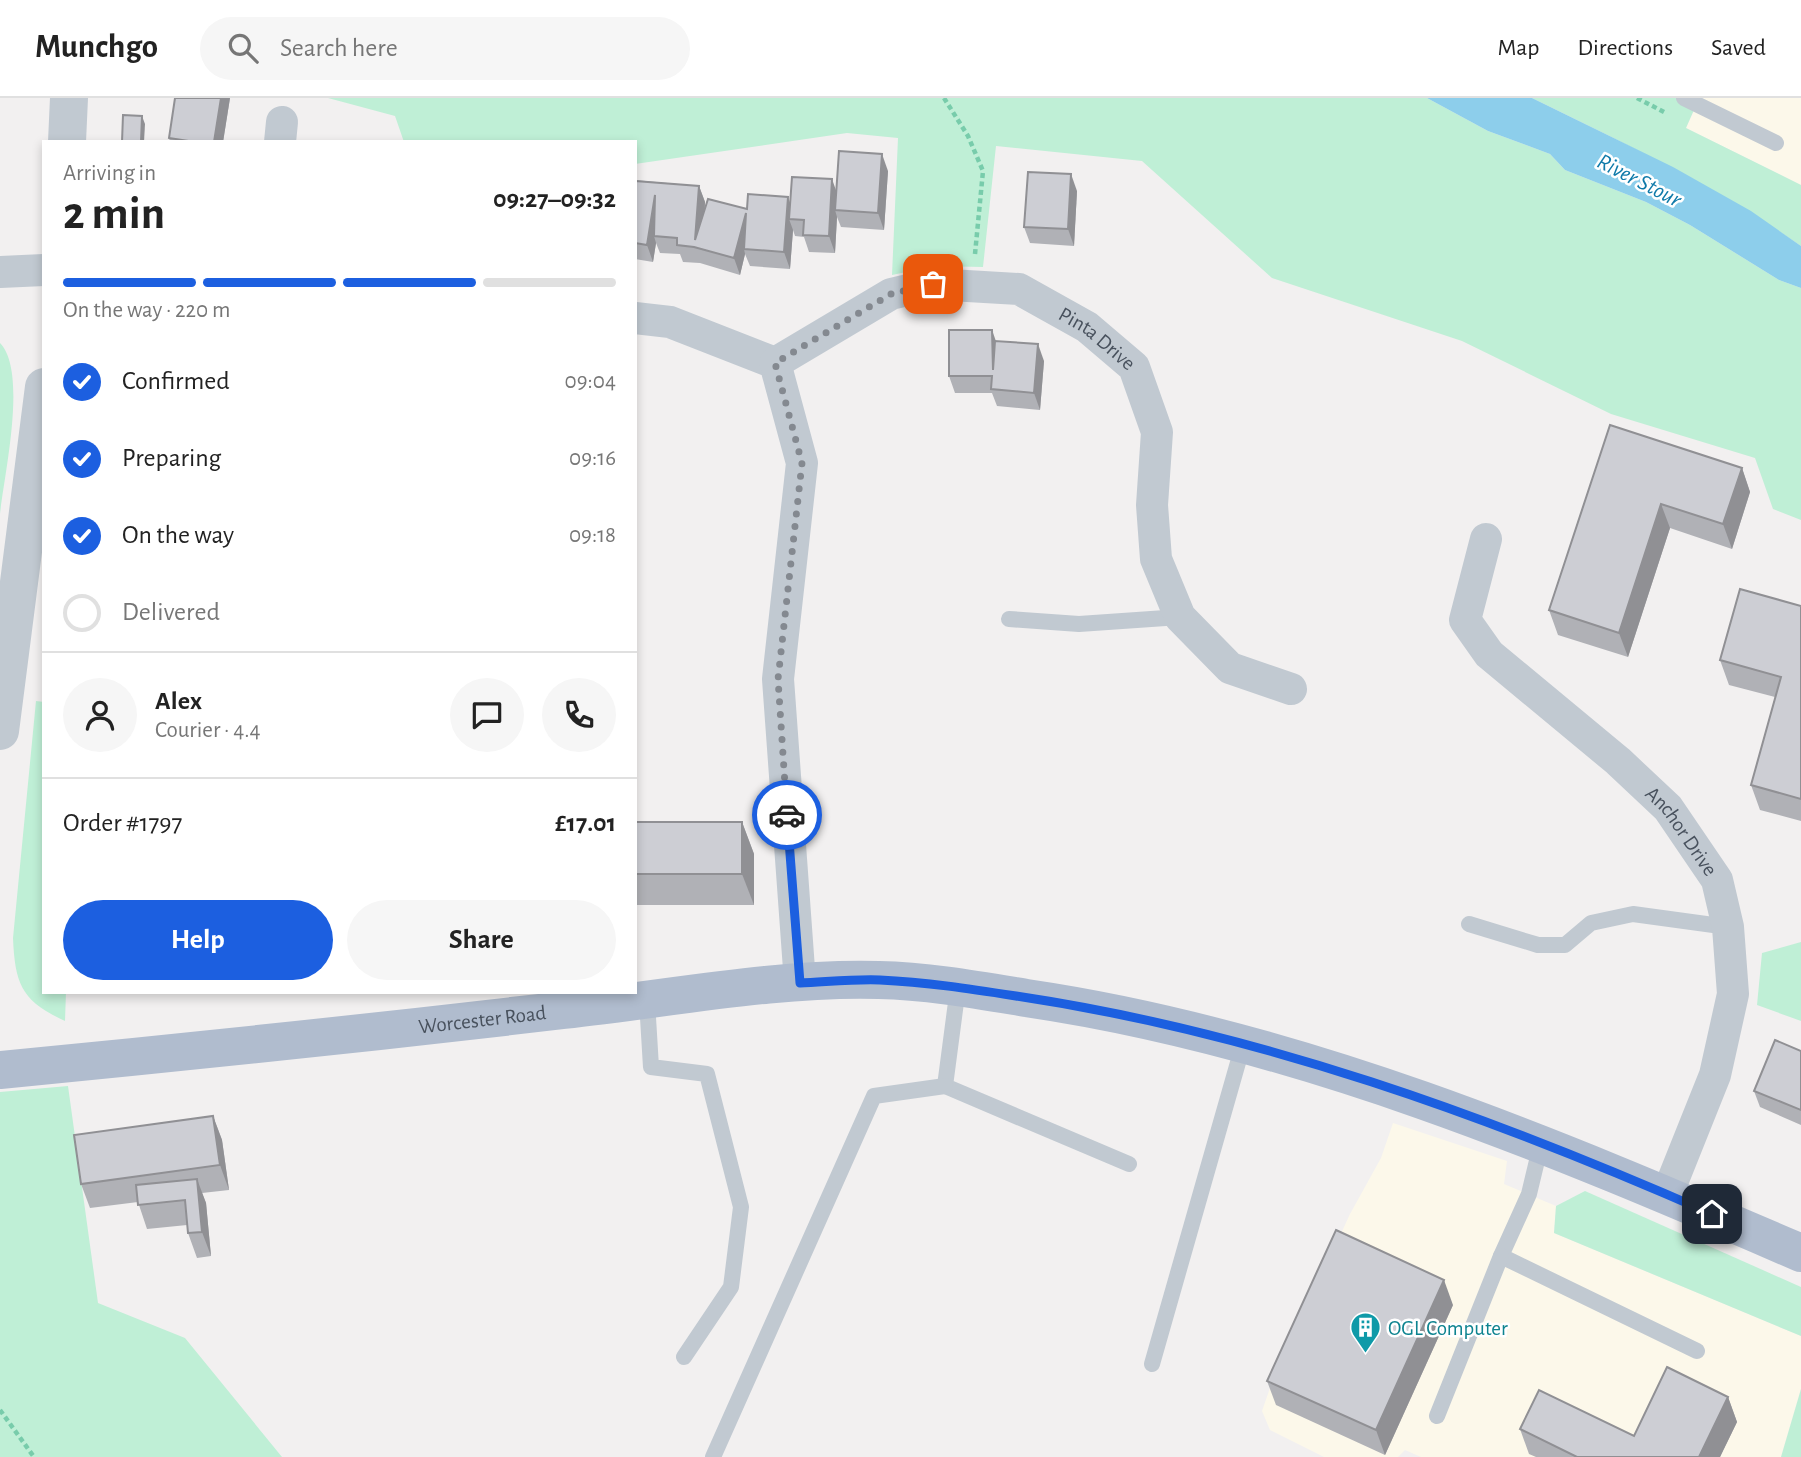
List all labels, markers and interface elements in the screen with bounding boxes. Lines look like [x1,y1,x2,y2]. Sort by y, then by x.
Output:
search box [200,17,690,80]
icon: search [224,29,262,67]
text: Munchgo [35,31,158,64]
text: Search here [280,35,398,61]
text: Map [1497,36,1539,60]
text: Directions [1577,36,1673,60]
text: Saved [1711,36,1766,60]
water label: River Stour [1593,150,1685,212]
text: Arriving in [63,162,156,185]
text: 09:27–09:32 [493,186,616,212]
text: 2 min [63,191,165,237]
pin [903,254,963,314]
icon: bag [914,265,952,303]
text: On the way · 220 m [63,299,230,322]
street label: Pinta Drive [1055,303,1140,374]
icon: check [63,363,101,401]
text: Confirmed [122,368,230,394]
text: 09:04 [565,370,616,393]
icon: check [63,440,101,478]
text: Preparing [122,445,221,471]
text: 09:16 [569,447,616,470]
icon: check [63,517,101,555]
text: On the way [122,522,234,548]
text: 09:18 [569,524,616,547]
text: Delivered [122,599,220,625]
button: person [63,678,137,752]
button: chat [450,678,524,752]
button: phone [542,678,616,752]
text: Alex [155,688,202,714]
text: Courier · 4.4 [155,719,261,742]
courier [752,780,822,850]
street label: Anchor Drive [1642,782,1721,880]
icon: car [768,796,806,834]
text: Order #1797 [63,810,182,836]
text: £17.01 [555,810,616,836]
button: Help [63,900,333,980]
button: Share [347,900,616,980]
street label: Worcester Road [417,1002,547,1037]
pin [1682,1184,1742,1244]
icon: home [1693,1195,1731,1233]
building icon: OGL Computer [1348,1311,1382,1355]
place label: OGL Computer [1388,1318,1508,1339]

